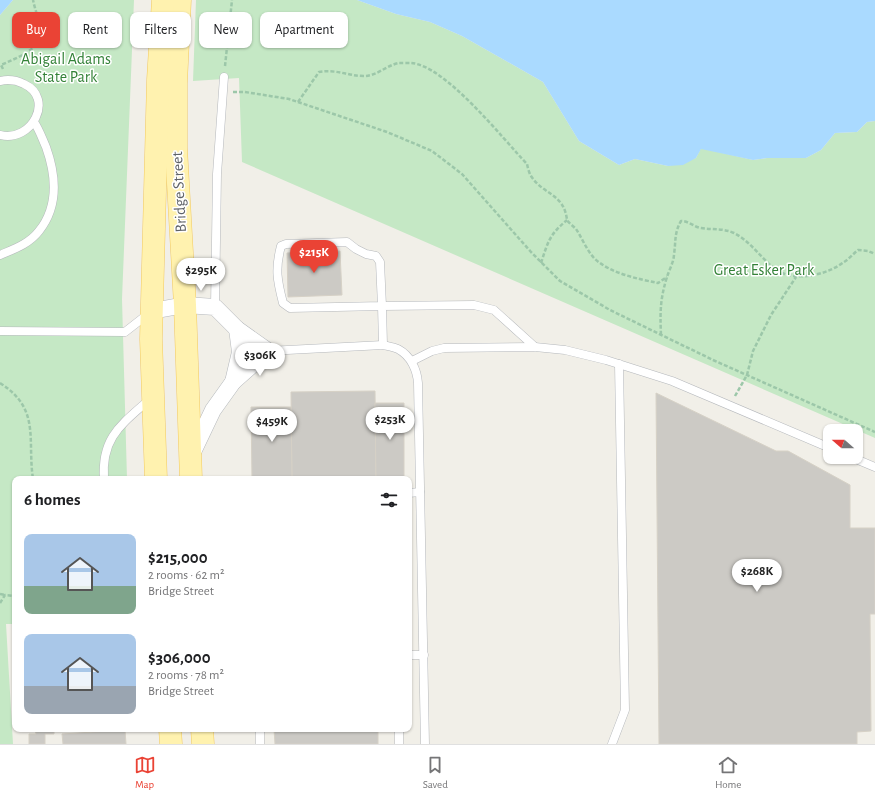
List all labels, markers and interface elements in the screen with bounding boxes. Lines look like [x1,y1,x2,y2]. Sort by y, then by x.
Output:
chip: Buy [12,12,60,48]
chip: Rent [68,12,122,48]
chip: Filters [130,12,191,48]
chip: New [199,12,252,48]
chip: Apartment [260,12,348,48]
park label: Abigail Adams State Park [21,51,111,85]
street label: Bridge Street [169,151,189,233]
pin: $215K [286,240,342,274]
text: $215K [299,246,329,259]
pin: $295K [173,258,229,292]
park label: Great Esker Park [714,262,815,278]
text: $295K [185,264,217,277]
pin: $306K [232,343,288,377]
text: $306K [244,349,276,362]
pin: $253K [362,407,418,441]
pin: $459K [244,409,300,443]
text: $253K [375,413,405,426]
text: $459K [256,415,288,428]
north arrow [823,424,863,464]
map controls [823,424,863,464]
icon: filters [378,489,400,511]
text: 6 homes [24,491,80,508]
text: $215,000 [148,549,208,566]
icon: home [56,550,104,598]
pin: $268K [729,559,785,593]
text: $268K [741,565,773,578]
text: 2 rooms · 62 m² [148,569,224,582]
text: Bridge Street [148,585,214,598]
text: $306,000 [148,649,211,666]
icon: home [56,650,104,698]
text: 2 rooms · 78 m² [148,669,224,682]
text: Bridge Street [148,685,214,698]
tab: Map [134,754,156,791]
tab: Saved [423,754,448,791]
tab: Home [715,754,741,791]

